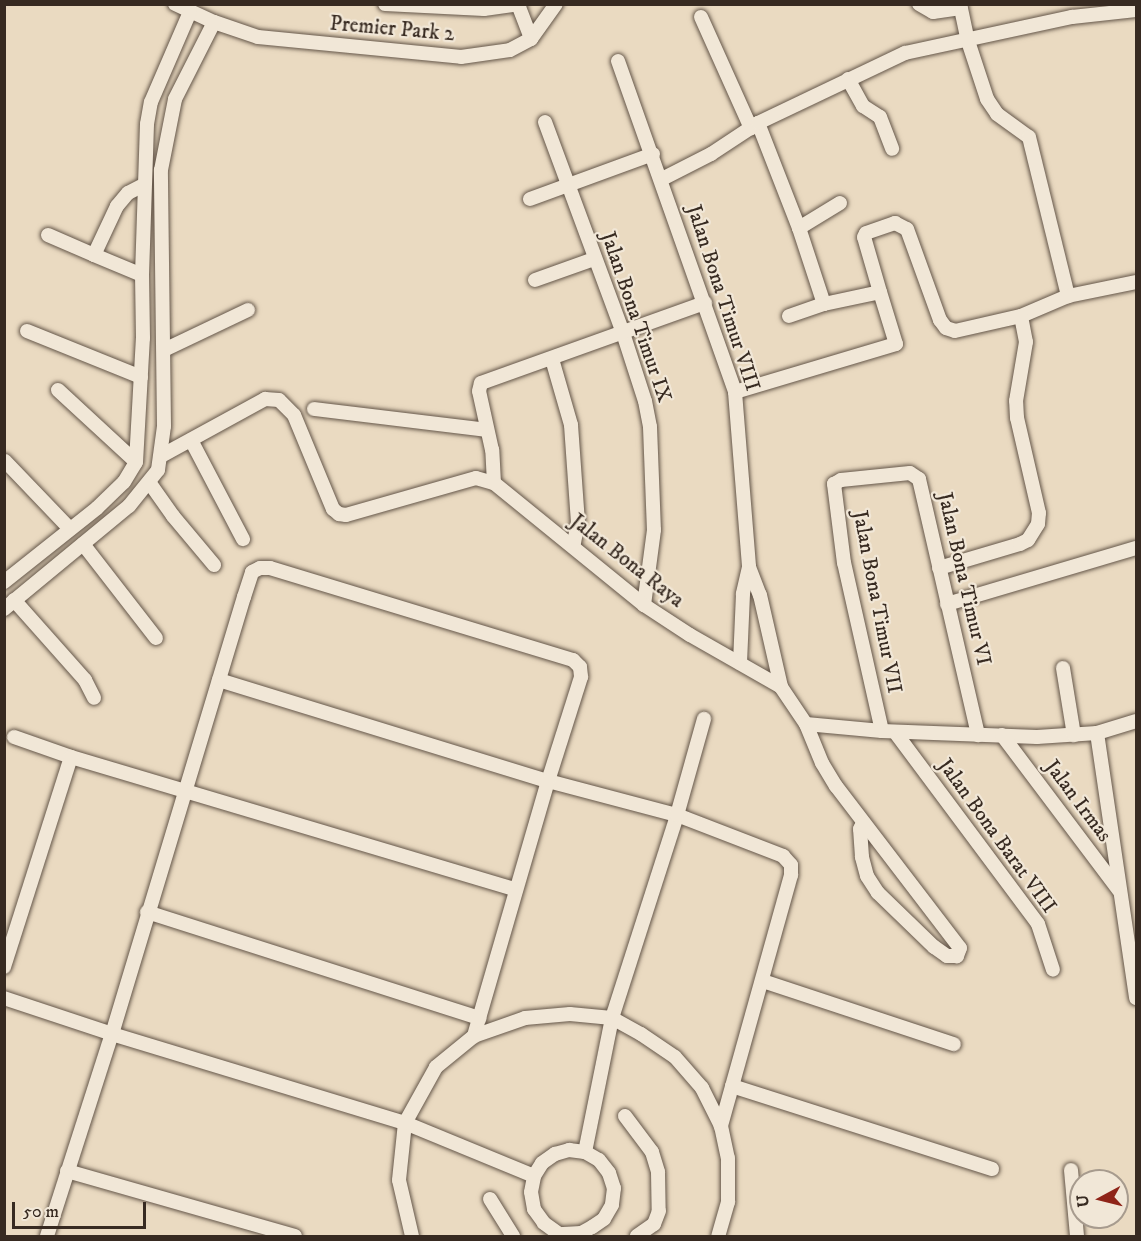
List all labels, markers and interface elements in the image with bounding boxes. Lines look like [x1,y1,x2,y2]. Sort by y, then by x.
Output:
street label: Premier Park 2 [329,11,455,47]
street label: Jalan Bona Timur VIII [681,202,765,394]
street label: Jalan Bona Timur IX [595,228,677,406]
street label: Jalan Bona Timur VI [932,490,996,668]
street label: Jalan Bona Raya [565,509,689,613]
street label: Jalan Bona Timur VII [847,509,907,695]
street label: Jalan Bona Barat VIII [932,754,1062,918]
street label: Jalan Irmas [1039,755,1117,847]
north arrow [1069,1169,1129,1229]
scale bar [15,1190,148,1228]
text: U [1072,1194,1094,1208]
text: 50 m [23,1201,59,1223]

